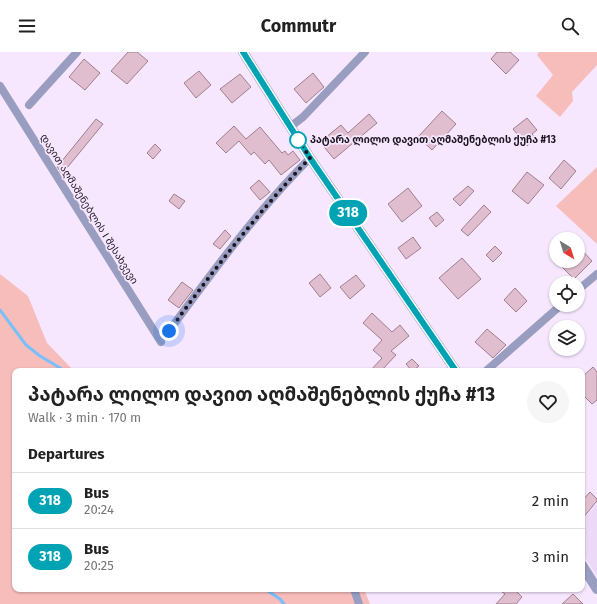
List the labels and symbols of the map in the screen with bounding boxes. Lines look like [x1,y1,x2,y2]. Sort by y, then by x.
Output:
marker: პატარა ლილო დავით აღმაშენებლის ქუჩა #13 [289,131,307,149]
street label: დავით აღმაშენებლის I შესახვევი [38,132,141,287]
place label: პატარა ლილო დავით აღმაშენებლის ქუჩა #13 [310,134,556,146]
line badge: 318 [325,200,371,226]
north arrow [549,232,585,268]
your location [159,321,179,341]

